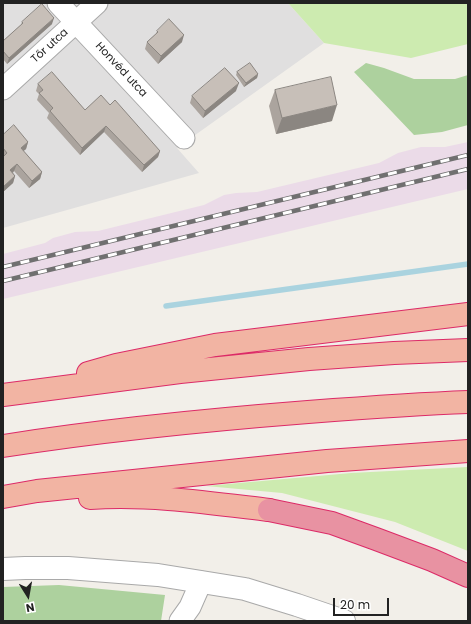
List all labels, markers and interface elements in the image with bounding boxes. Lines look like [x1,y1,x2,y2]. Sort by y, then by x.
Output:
street label: Tőr utca [29,26,71,66]
street label: Honvéd utca [92,40,150,100]
north arrow [8,576,48,616]
scale bar [335,590,391,616]
text: 20 m [340,596,370,613]
text: N [25,599,36,616]

